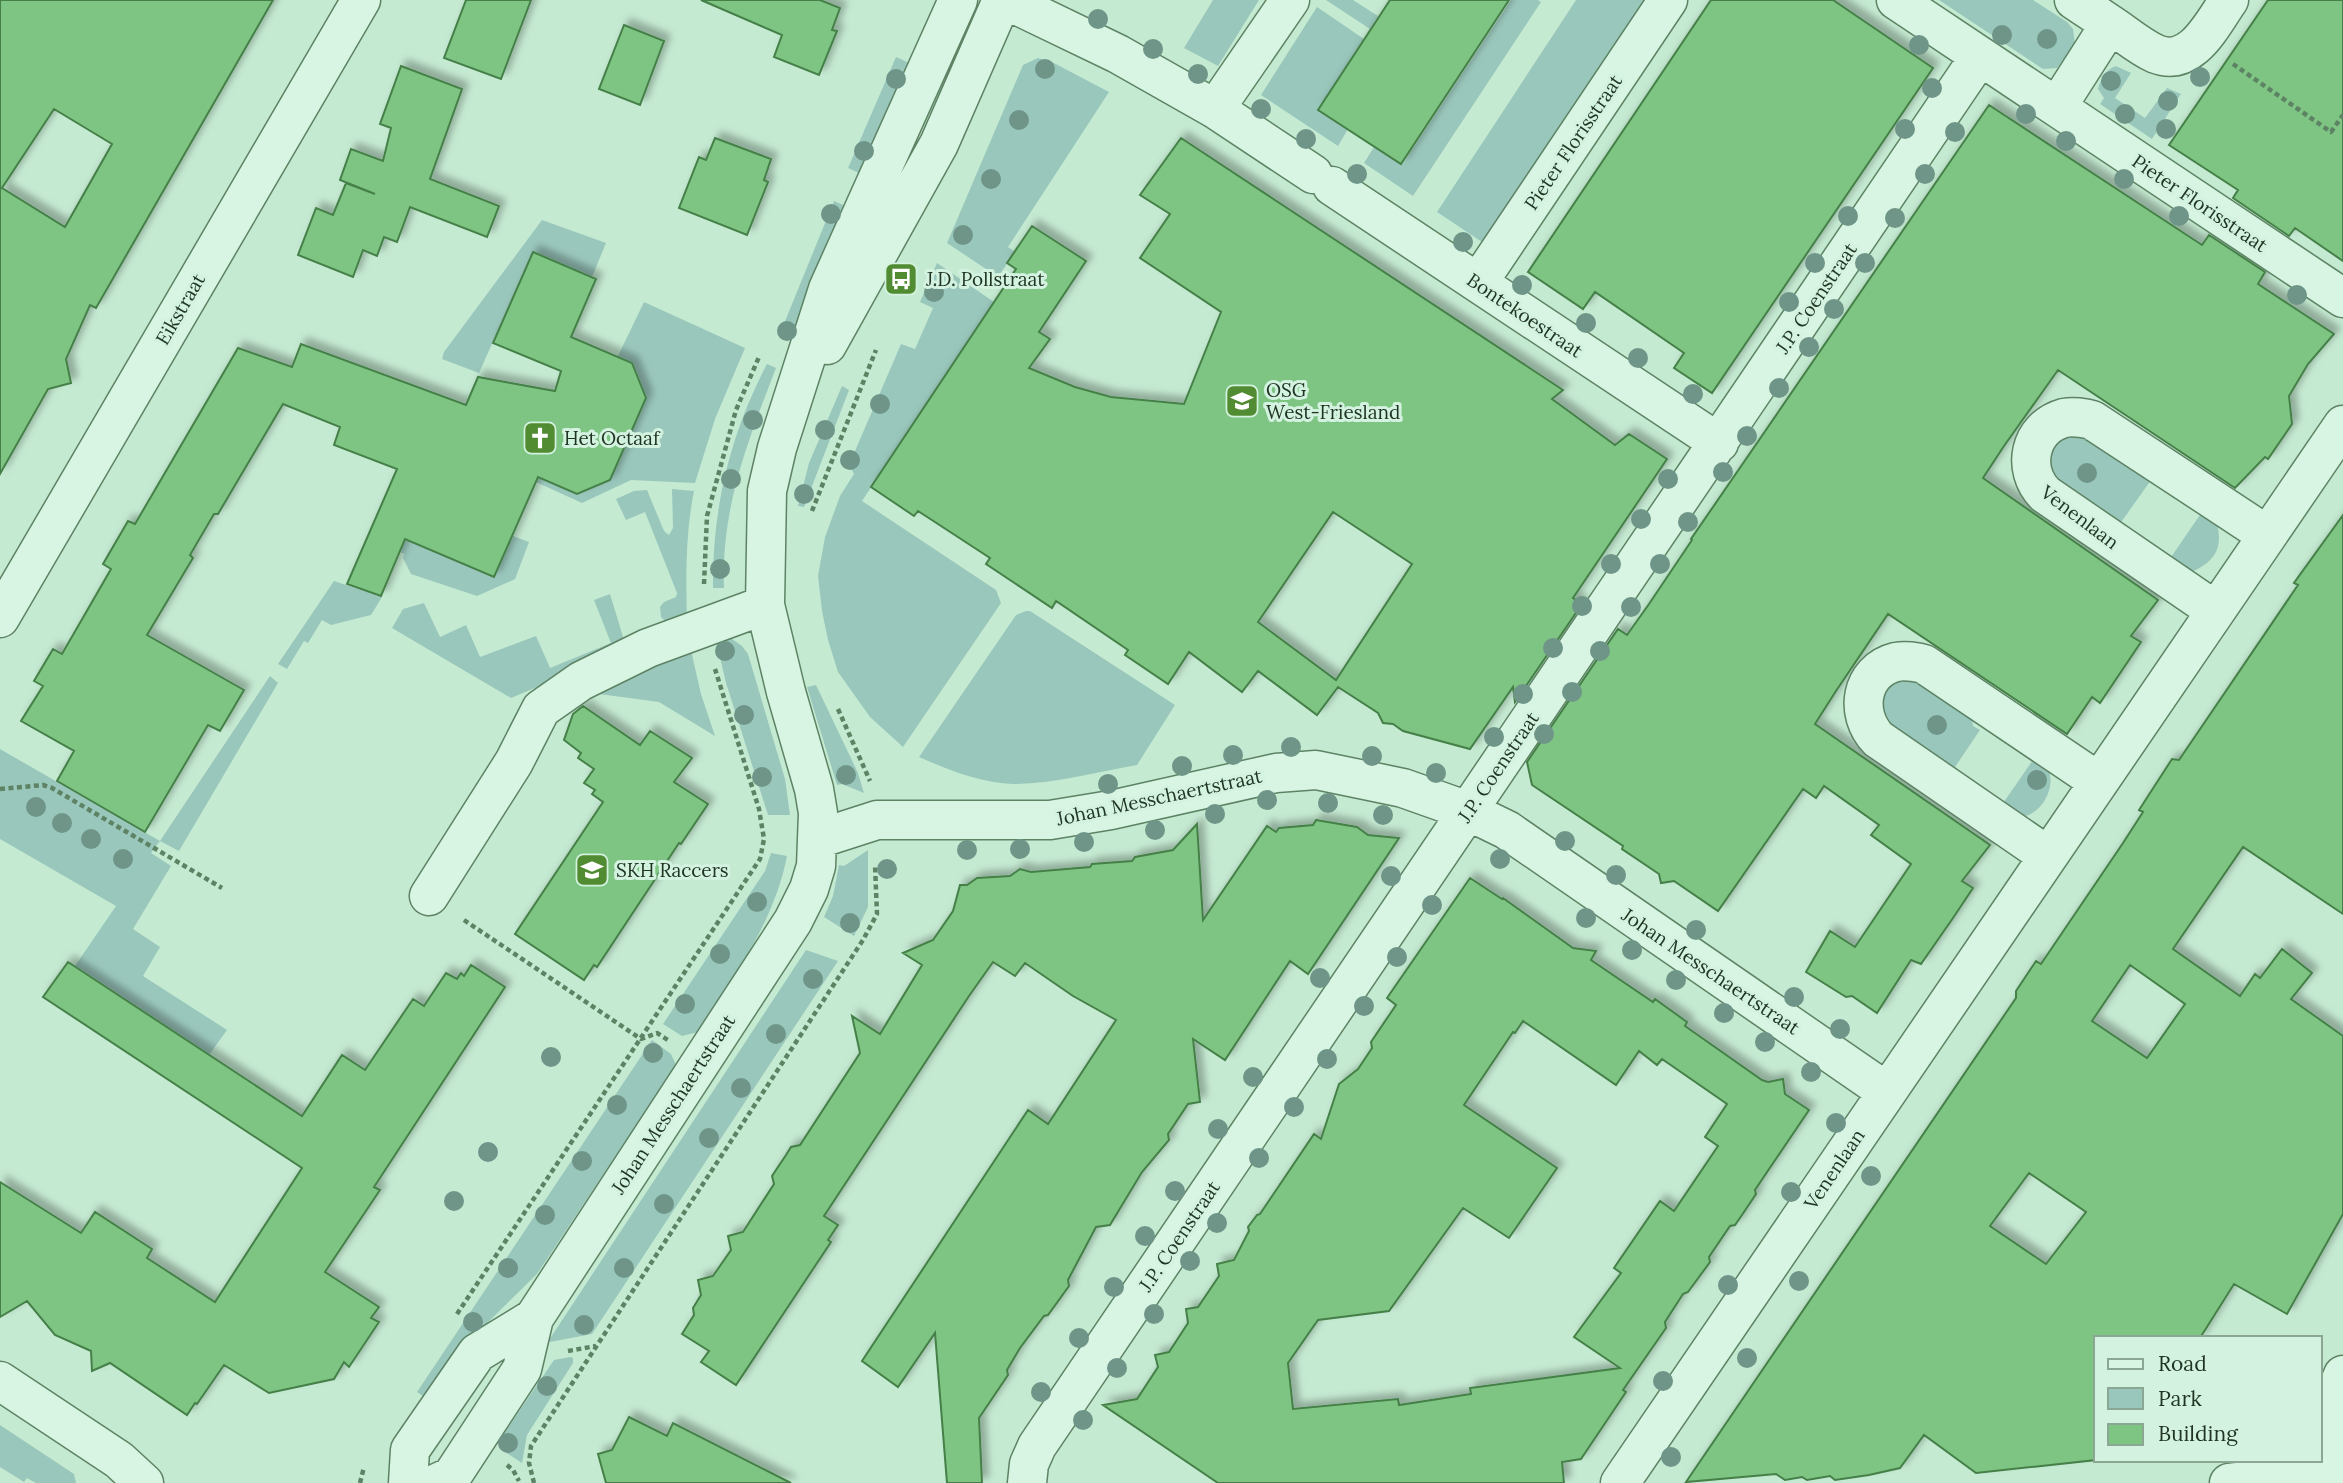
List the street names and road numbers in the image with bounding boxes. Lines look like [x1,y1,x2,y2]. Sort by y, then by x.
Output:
street label: Pieter Florisstraat [1519,69,1627,214]
street label: Pieter Florisstraat [2128,149,2273,257]
street label: J.P. Coenstraat [1770,238,1862,359]
street label: Bontekoestraat [1463,267,1588,363]
street label: Eikstraat [150,268,210,349]
street label: Venenlaan [2035,479,2124,554]
street label: J.P. Coenstraat [1452,707,1544,828]
street label: Johan Messchaertstraat [1053,763,1265,831]
street label: Johan Messchaertstraat [1617,902,1805,1040]
street label: Johan Messchaertstraat [605,1009,740,1199]
street label: Venenlaan [1798,1124,1870,1215]
street label: J.P. Coenstraat [1133,1176,1225,1297]

